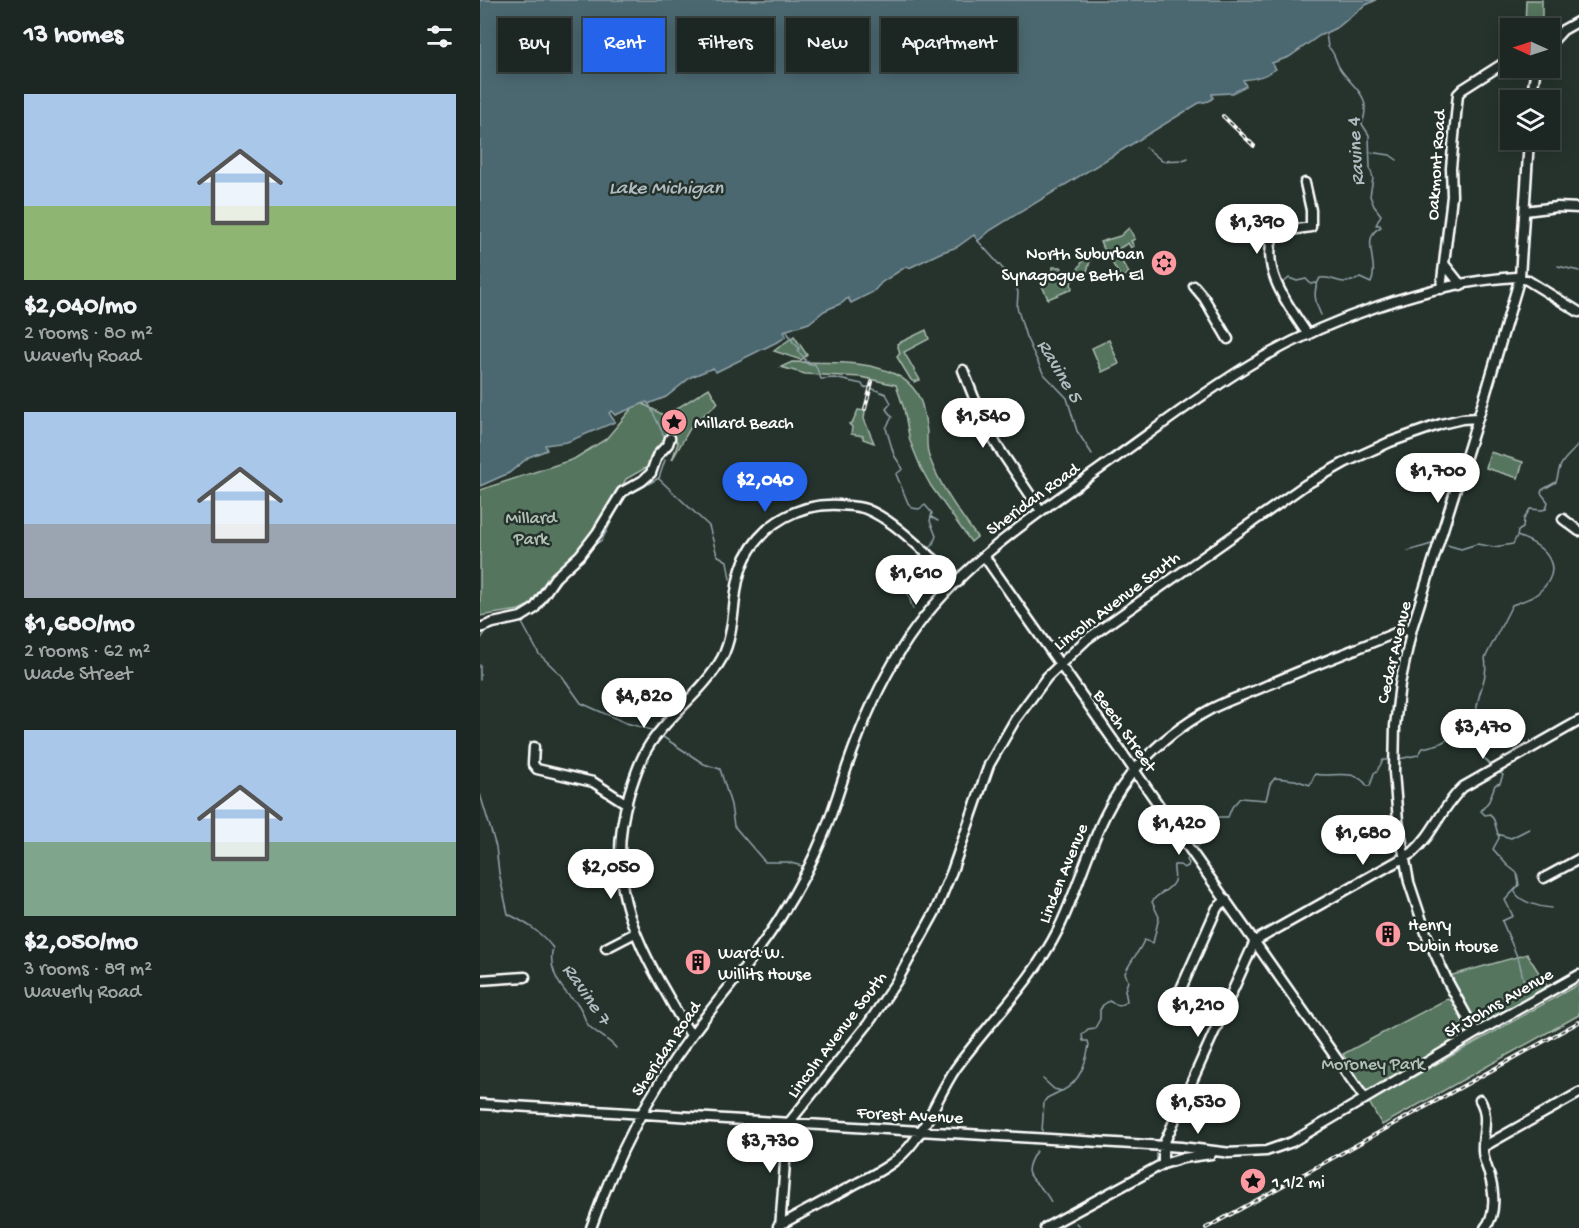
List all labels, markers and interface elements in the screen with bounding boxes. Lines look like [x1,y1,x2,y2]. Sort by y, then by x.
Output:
chip: Buy [498,18,571,72]
chip: Rent [583,18,665,72]
chip: Filters [677,18,774,72]
chip: New [786,18,869,72]
chip: Apartment [881,18,1017,72]
north arrow [1500,18,1560,78]
map controls [1500,18,1560,150]
icon: filters [423,20,456,53]
text: 13 homes [24,21,123,52]
button: layers [1500,90,1560,150]
street label: Oakmont Road [1423,108,1452,221]
water label: Ravine 4 [1344,116,1371,187]
icon: home [186,133,294,241]
water label: Lake Michigan [609,178,724,201]
pin: $1,390 [1208,204,1306,255]
text: $1,390 [1229,212,1285,235]
place label: North Suburban Synagogue Beth El [1001,245,1144,287]
synagogue icon: North Suburban Synagogue Beth El [1149,248,1179,278]
text: $2,040/mo [24,292,137,323]
text: 2 rooms · 80 m² [24,323,153,346]
water label: Ravine 5 [1030,336,1087,409]
text: Waverly Road [24,346,141,369]
pin: $1,540 [934,398,1032,449]
text: $1,540 [956,406,1010,429]
place icon: Millard Beach [659,407,689,437]
place label: Millard Beach [694,414,794,435]
icon: home [186,451,294,559]
pin: $1,700 [1389,453,1487,504]
street label: Sheridan Road [983,458,1085,541]
text: $1,700 [1410,461,1466,484]
pin: $2,040 [716,462,814,513]
text: $2,040 [736,470,794,493]
park label: Millard Park [505,509,558,551]
street label: Lincoln Avenue South [1050,547,1185,656]
pin: $1,610 [867,555,965,606]
text: $1,610 [890,563,942,586]
street label: Cedar Avenue [1373,599,1418,706]
text: $1,680/mo [24,610,135,641]
text: 2 rooms · 62 m² [24,641,151,664]
text: Wade Street [24,664,132,687]
pin: $4,820 [595,678,693,729]
street label: Beech Street [1087,685,1161,778]
text: $4,820 [616,686,672,709]
pin: $3,470 [1434,709,1532,760]
text: $3,470 [1455,717,1511,740]
icon: home [186,769,294,877]
pin: $1,420 [1130,805,1228,856]
text: $1,420 [1152,813,1206,836]
pin: $1,680 [1314,815,1412,866]
street label: Linden Avenue [1035,820,1094,927]
text: $1,680 [1335,823,1391,846]
pin: $2,050 [562,849,660,900]
text: $2,050 [582,857,640,880]
place label: Henry Dubin House [1407,916,1499,958]
building icon: Henry Dubin House [1373,919,1403,949]
text: $2,050/mo [24,928,138,959]
place label: Ward W. Willits House [718,944,812,986]
building icon: Ward W. Willits House [683,947,713,977]
text: 3 rooms · 89 m² [24,959,152,982]
water label: Ravine 7 [556,960,616,1032]
street label: St Johns Avenue [1441,964,1558,1044]
street label: Lincoln Avenue South [784,968,893,1103]
text: Waverly Road [24,982,141,1005]
pin: $1,210 [1149,987,1247,1038]
text: $1,210 [1172,995,1224,1018]
street label: Sheridan Road [628,997,707,1101]
park label: Moroney Park [1322,1055,1426,1076]
pin: $1,530 [1149,1084,1247,1135]
text: $1,530 [1170,1092,1226,1115]
street label: Forest Avenue [855,1103,964,1130]
pin: $3,730 [721,1123,819,1174]
text: $3,730 [741,1131,799,1154]
place icon: 1 1/2 mi [1238,1166,1268,1196]
place label: 1 1/2 mi [1271,1173,1325,1194]

